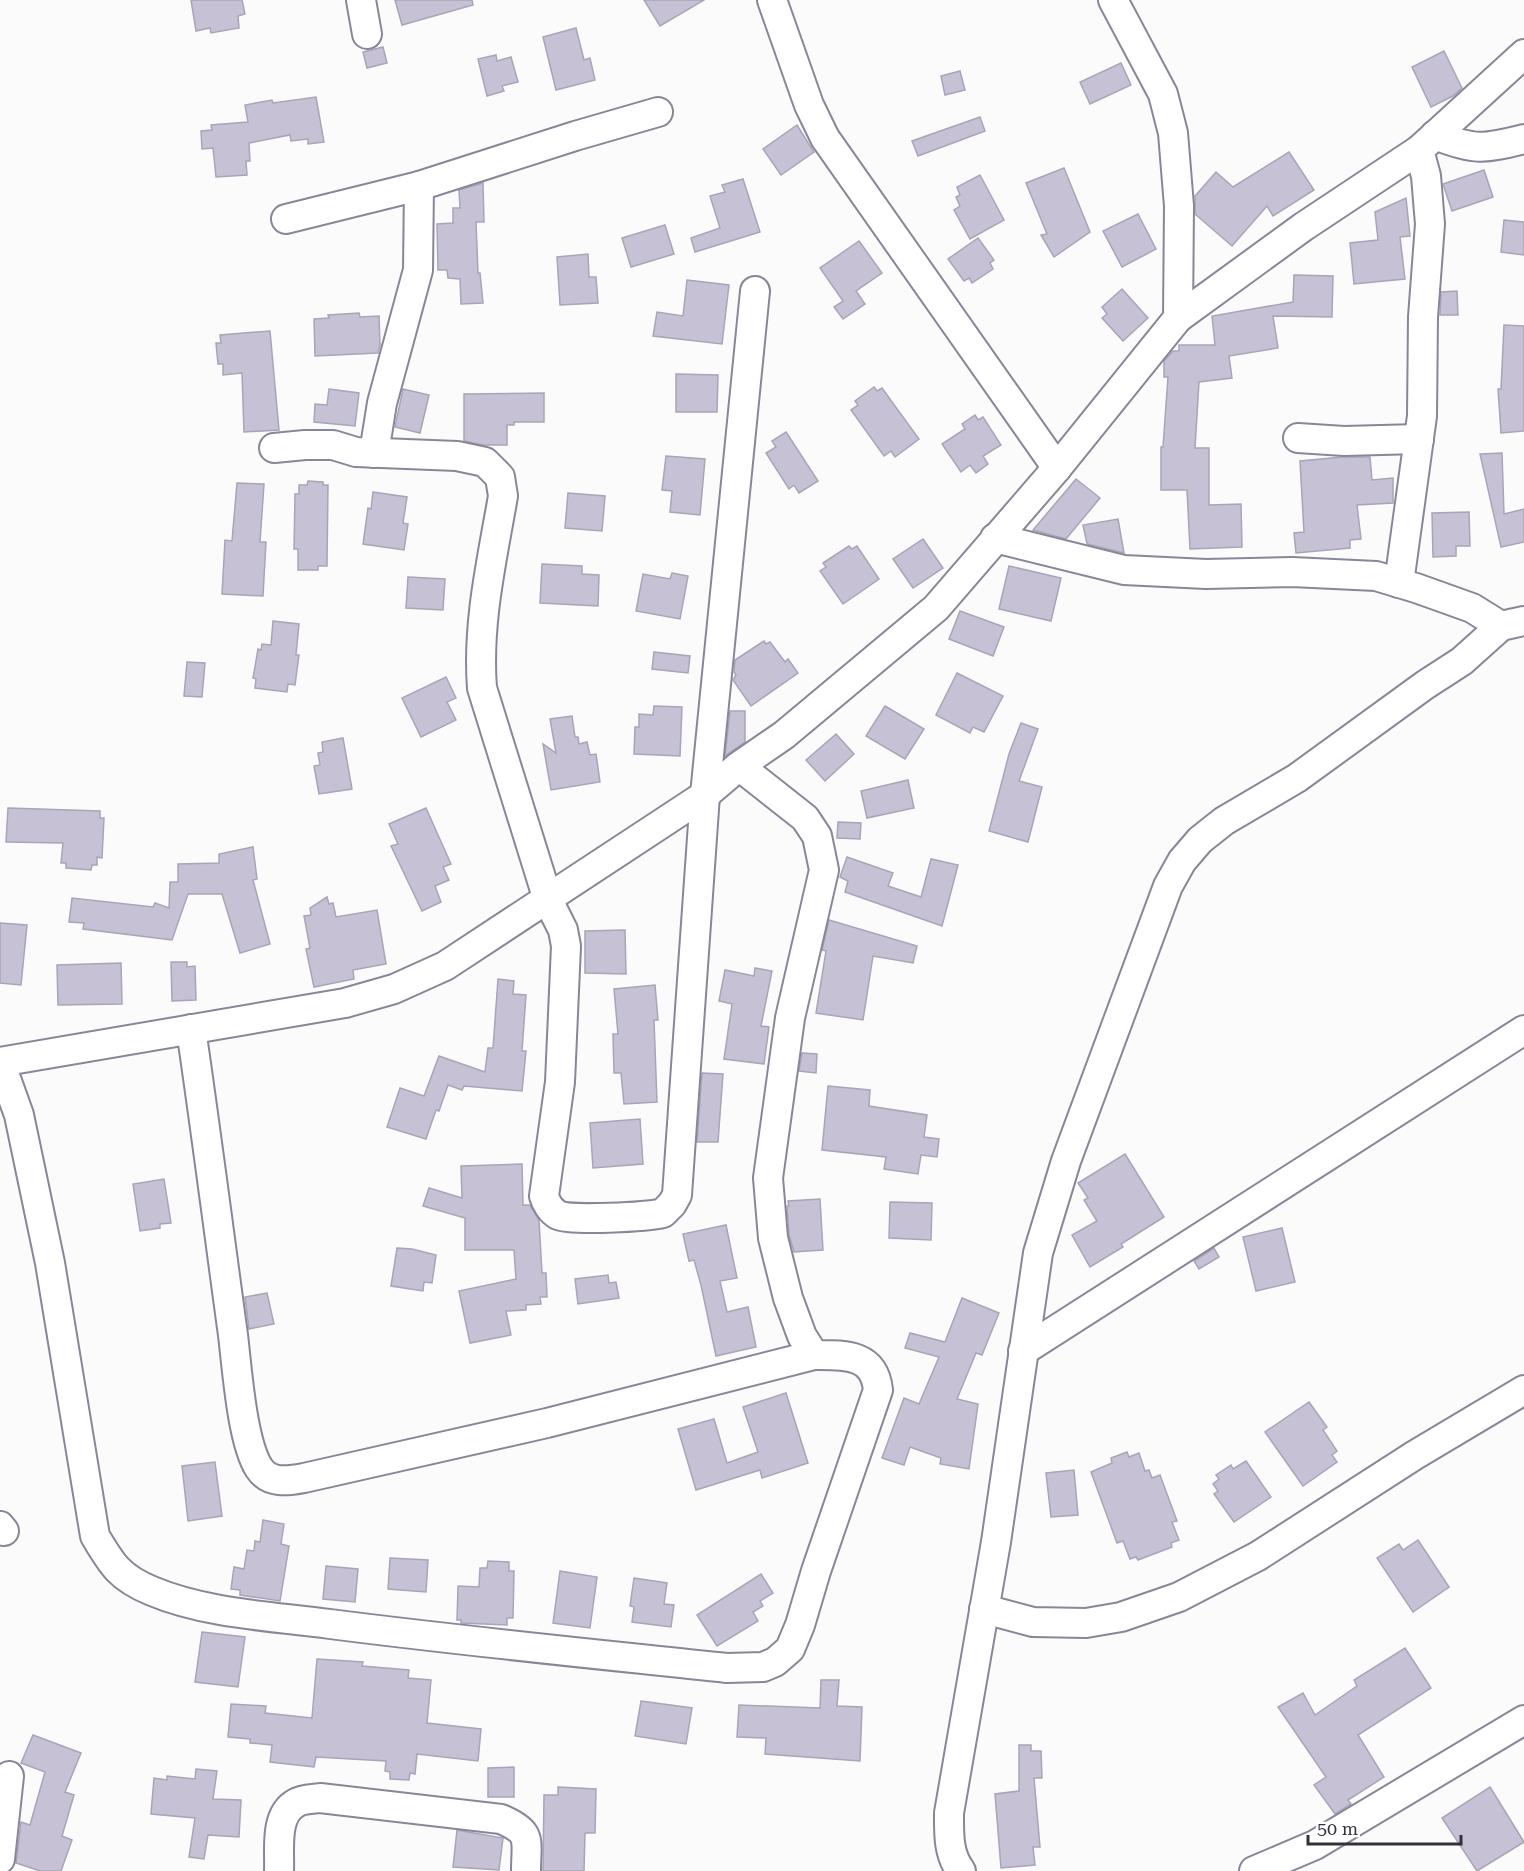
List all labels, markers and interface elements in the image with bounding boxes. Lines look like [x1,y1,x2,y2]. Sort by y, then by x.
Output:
scale bar [1308,1808,1461,1846]
text: 50 m [1317,1818,1358,1839]

